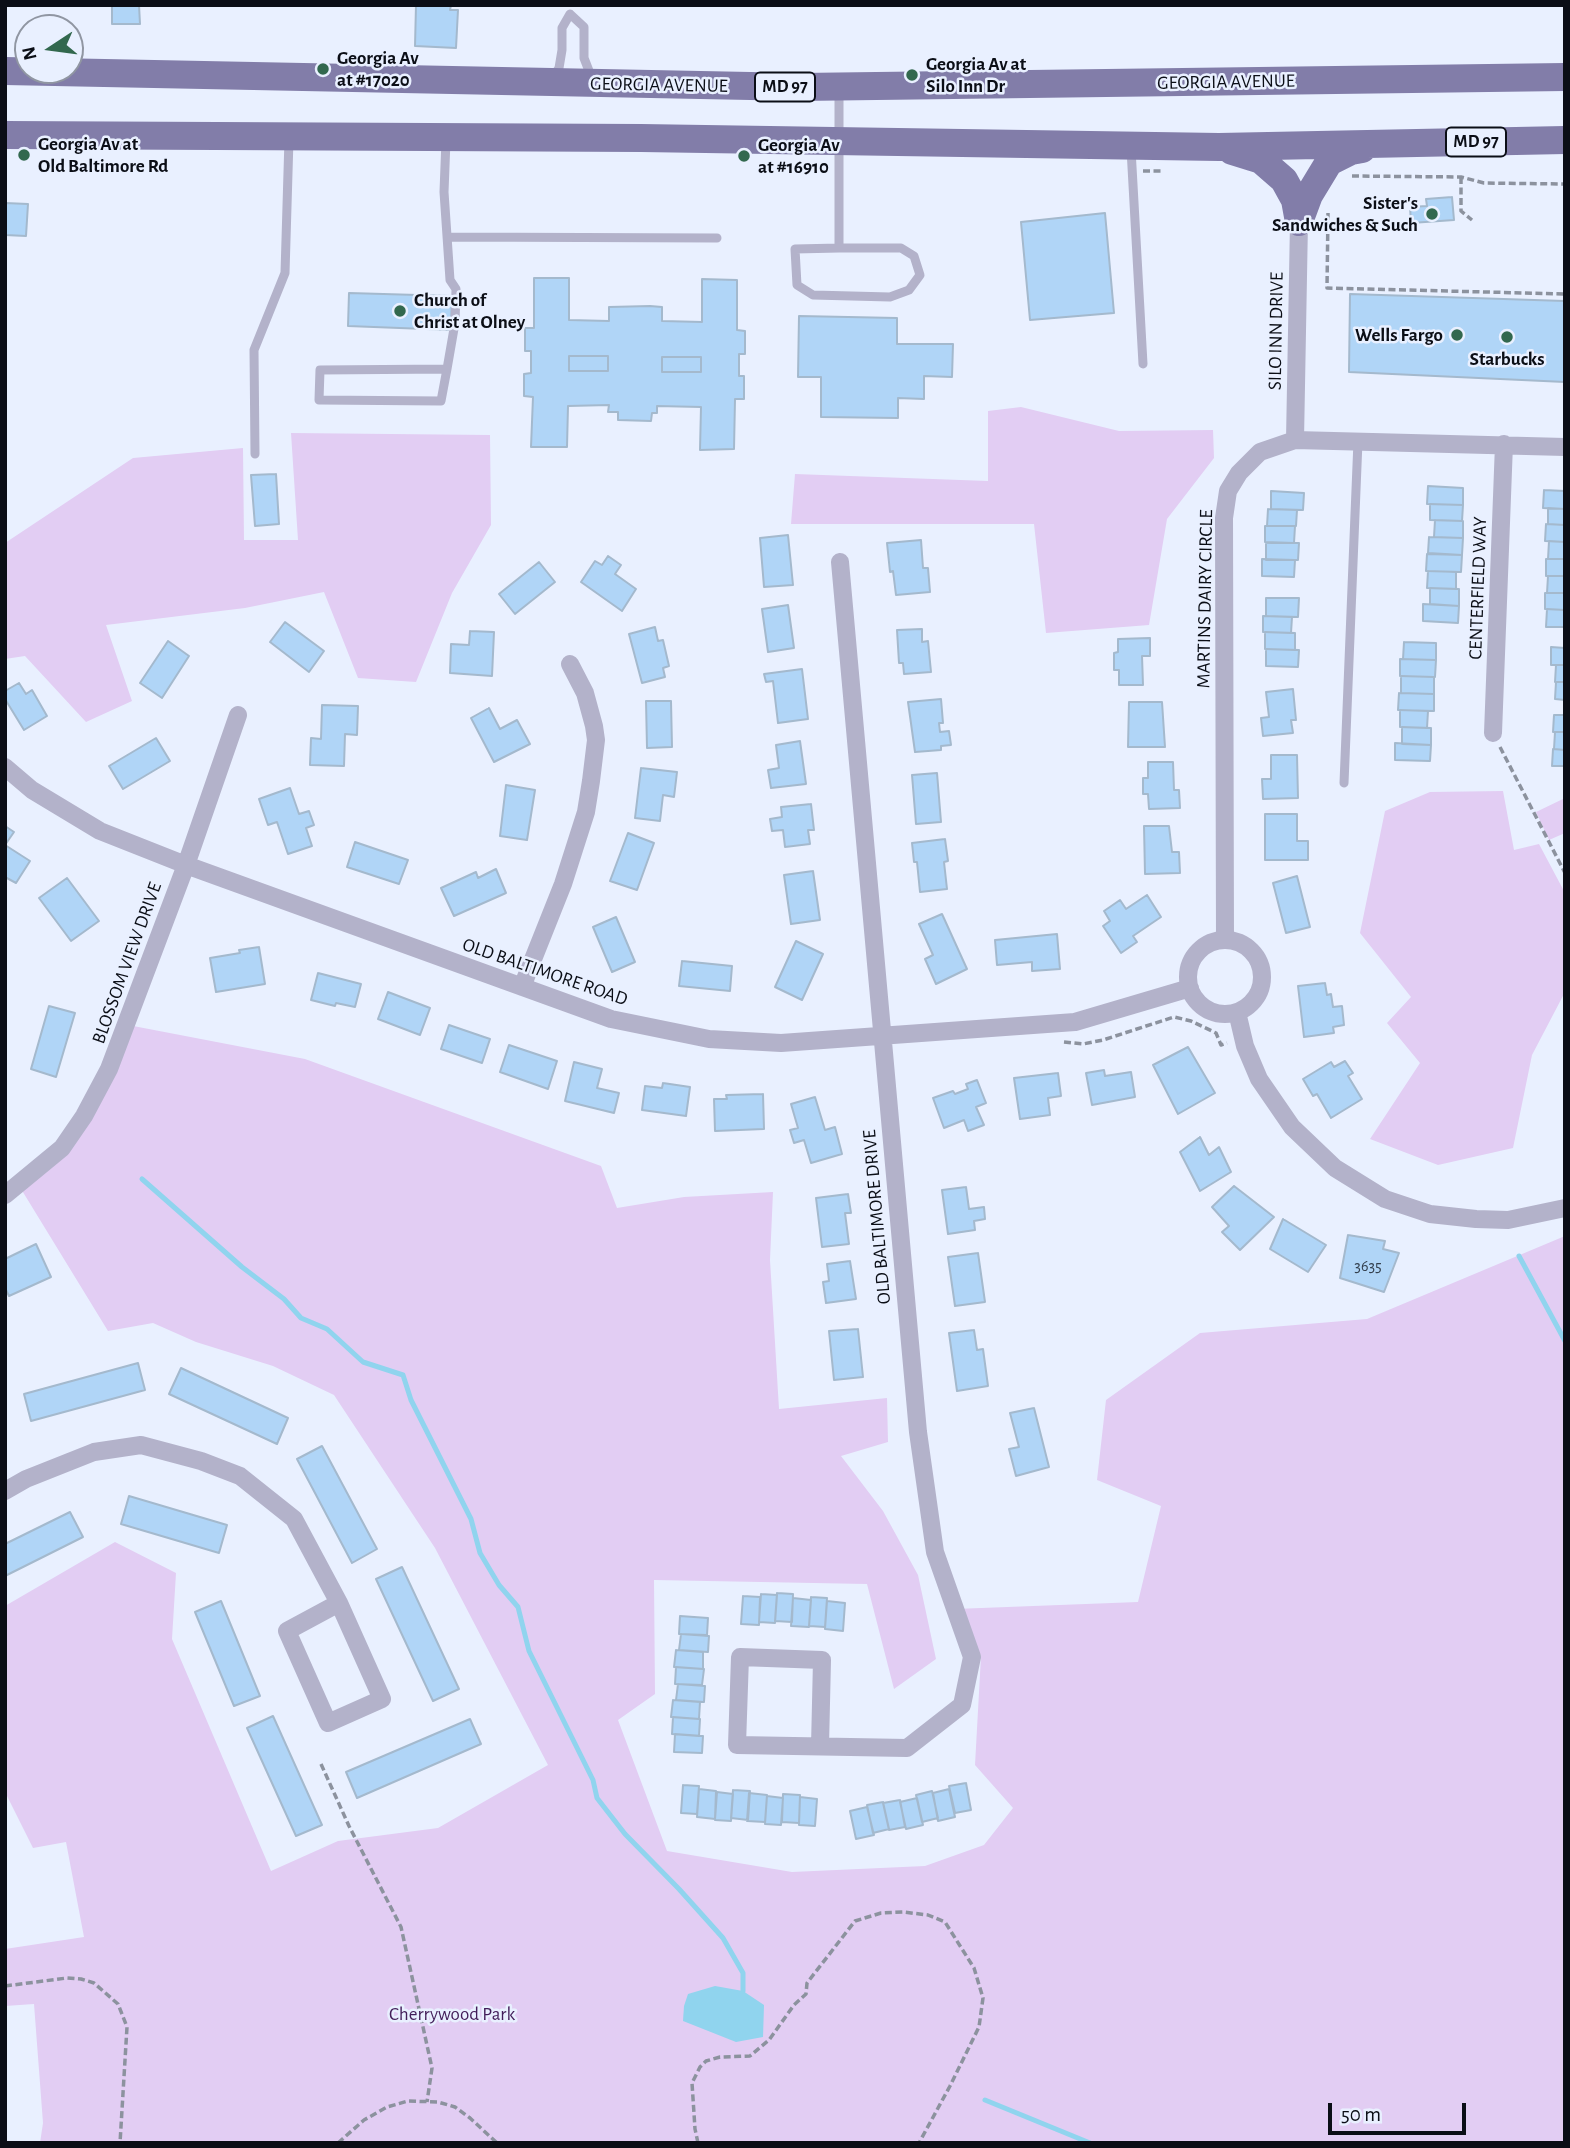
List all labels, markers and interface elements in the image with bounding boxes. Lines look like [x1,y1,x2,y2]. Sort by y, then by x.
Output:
north arrow [14,14,84,84]
text: N [19,45,41,62]
place label: Georgia Av at #17020 [337,47,419,91]
place label: Georgia Av at Silo Inn Dr [926,53,1026,97]
marker: Georgia Av at #17020 [315,61,331,77]
marker: Georgia Av at Silo Inn Dr [904,67,920,83]
street label: GEORGIA AVENUE [1157,69,1295,95]
street label: GEORGIA AVENUE [590,72,728,98]
road number: MD 97 [755,72,815,102]
road number: MD 97 [1446,127,1506,156]
place label: Georgia Av at Old Baltimore Rd [38,133,168,177]
place label: Georgia Av at #16910 [758,134,840,178]
marker: Georgia Av at Old Baltimore Rd [16,147,32,163]
marker: Georgia Av at #16910 [736,148,752,164]
place label: Sister's Sandwiches & Such [1272,192,1418,236]
marker: Sister's Sandwiches & Such [1424,206,1440,222]
street label: SILO INN DRIVE [1264,272,1288,390]
place label: Church of Christ at Olney [414,289,525,333]
marker: Church of Christ at Olney [392,303,408,319]
place label: Wells Fargo [1355,324,1443,346]
marker: Wells Fargo [1449,327,1465,343]
marker: Starbucks [1499,329,1515,345]
place label: Starbucks [1469,348,1545,370]
street label: MARTINS DAIRY CIRCLE [1192,509,1218,689]
street label: CENTERFIELD WAY [1464,516,1492,660]
street label: BLOSSOM VIEW DRIVE [87,879,167,1047]
street label: OLD BALTIMORE ROAD [459,933,631,1011]
street label: OLD BALTIMORE DRIVE [858,1129,896,1305]
house number: 3635 [1354,1256,1382,1276]
park label: Cherrywood Park [389,2003,515,2025]
scale bar [1332,2088,1470,2132]
text: 50 m [1341,2104,1381,2125]

